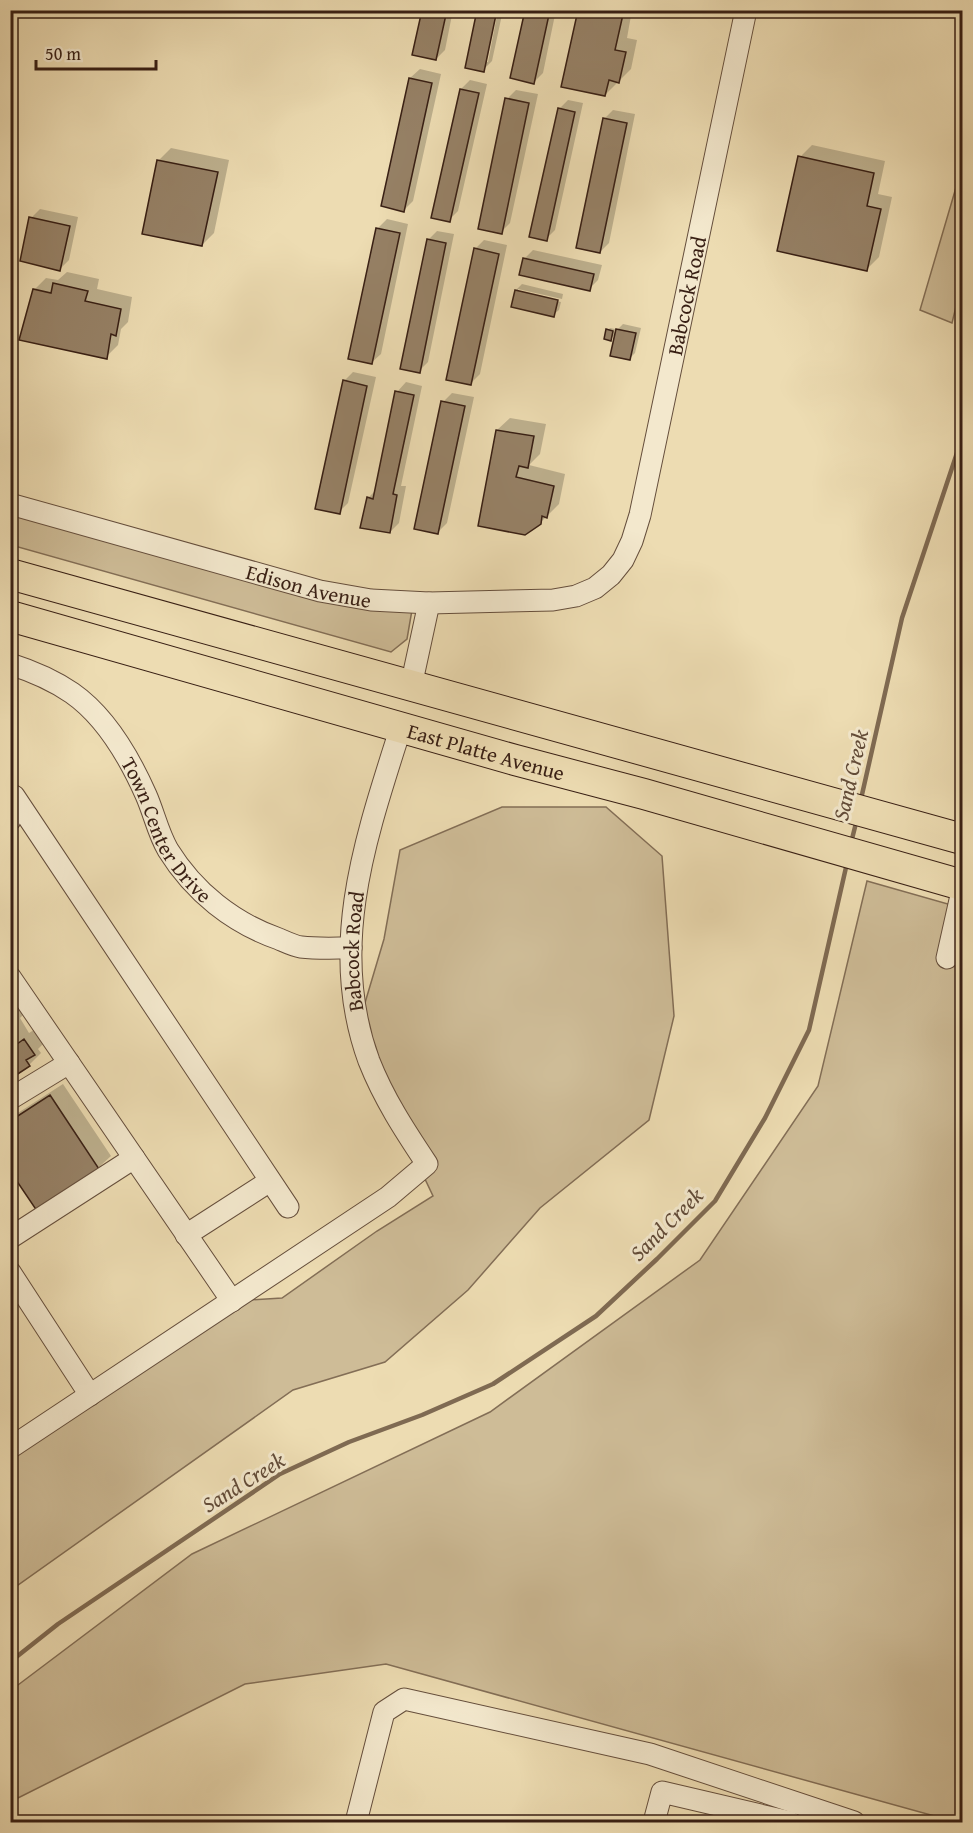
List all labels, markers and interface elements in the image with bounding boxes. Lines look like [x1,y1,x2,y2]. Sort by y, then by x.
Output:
scale bar [36,33,156,71]
text: 50 m [45,40,81,67]
street label: Babcock Road [658,233,714,358]
street label: Edison Avenue [243,556,374,615]
street label: East Platte Avenue [404,715,568,788]
water label: Sand Creek [824,725,876,824]
street label: Town Center Drive [114,751,219,910]
street label: Babcock Road [335,888,372,1014]
water label: Sand Creek [622,1179,711,1268]
water label: Sand Creek [195,1443,291,1520]

